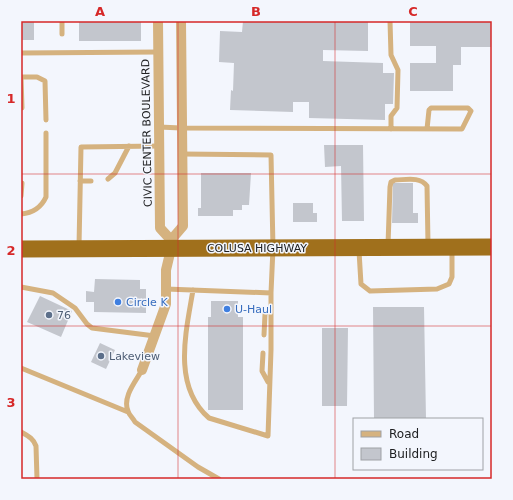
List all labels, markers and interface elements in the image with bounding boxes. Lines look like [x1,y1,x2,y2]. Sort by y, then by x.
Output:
text: A [95,4,105,19]
text: B [251,4,261,19]
text: C [408,4,418,19]
street label: CIVIC CENTER BOULEVARD [139,59,155,207]
text: 1 [6,91,16,106]
street label: COLUSA HIGHWAY [207,242,307,255]
text: 2 [6,243,16,258]
place label: Circle K [126,296,168,309]
marker: Circle K [113,297,123,307]
place label: U-Haul [235,303,272,316]
marker: U-Haul [222,304,232,314]
place label: 76 [57,309,71,322]
marker: 76 [44,310,54,320]
place label: Lakeview [109,350,160,363]
marker: Lakeview [96,351,106,361]
text: 3 [6,395,16,410]
legend [353,418,483,470]
text: Road [389,427,419,441]
text: Building [389,447,438,461]

